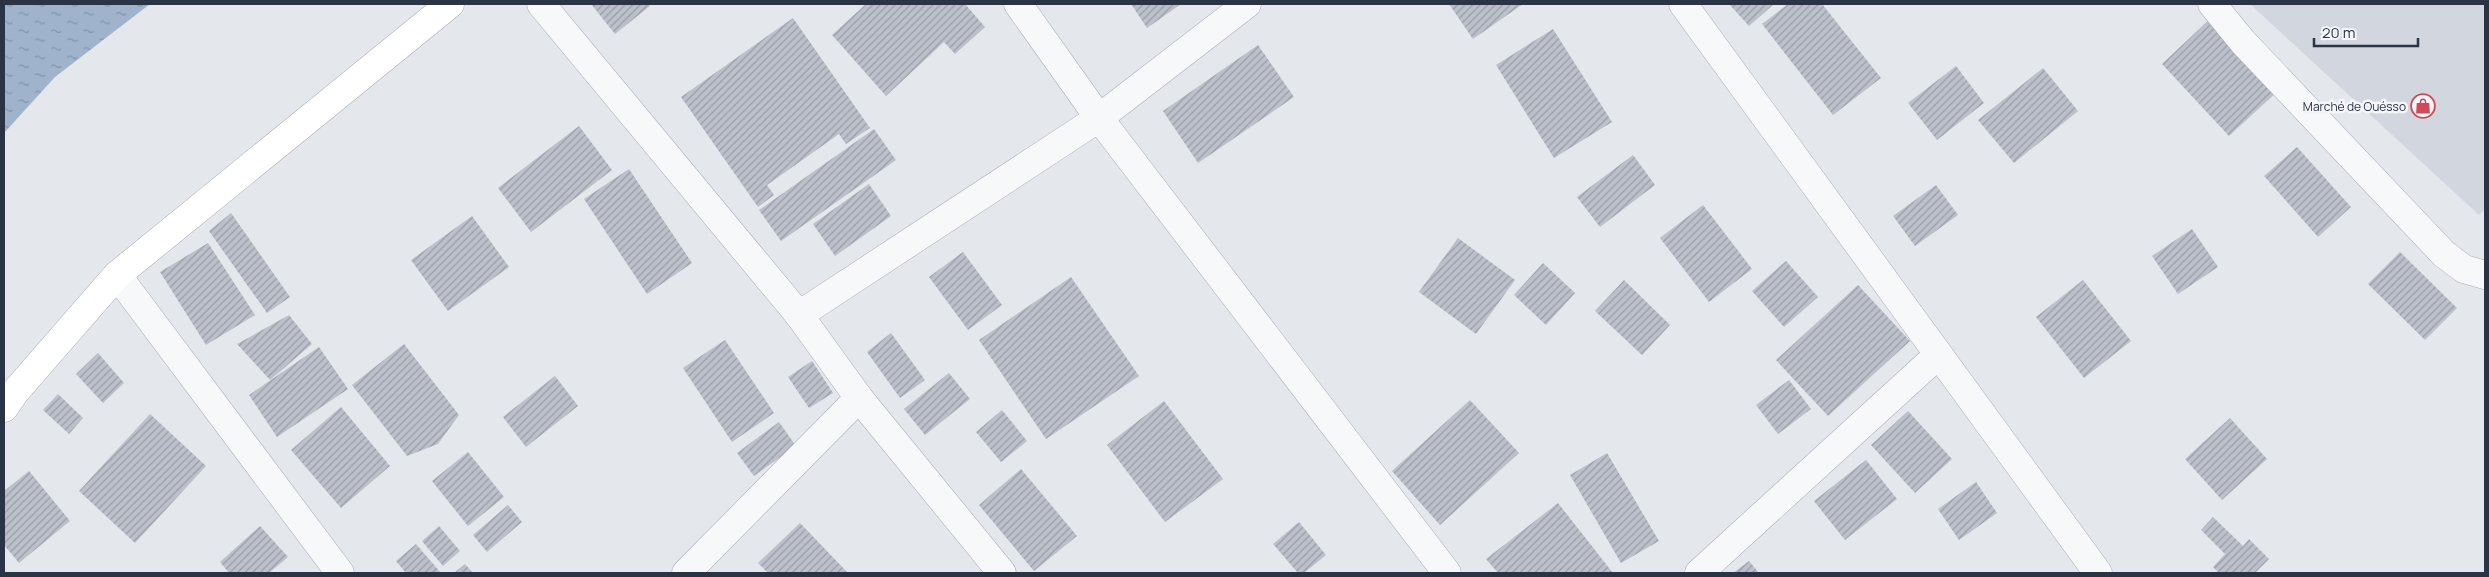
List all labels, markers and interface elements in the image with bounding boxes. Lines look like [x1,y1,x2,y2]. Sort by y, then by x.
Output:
scale bar [2314,15,2418,47]
text: 20 m [2322,22,2355,43]
shop icon: Marché de Ouésso [2410,93,2436,119]
place label: Marché de Ouésso [2303,98,2406,115]

